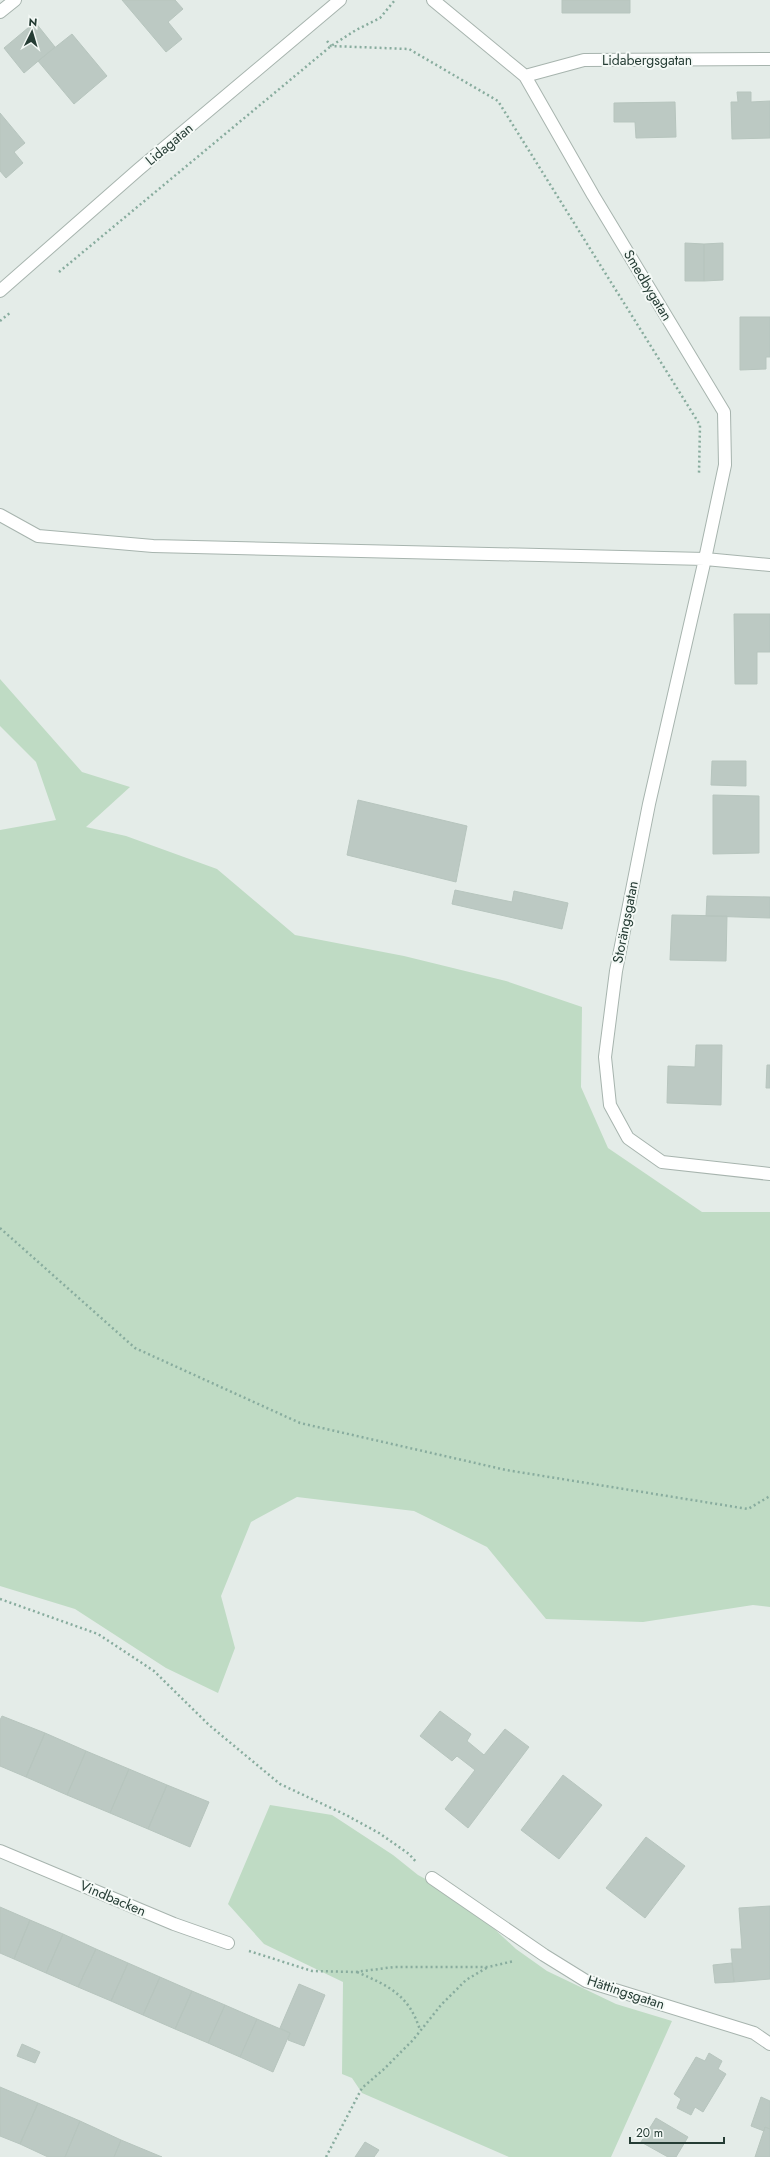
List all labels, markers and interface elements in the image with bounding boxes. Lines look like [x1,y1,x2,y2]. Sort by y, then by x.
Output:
north arrow [12,12,52,52]
text: N [28,14,38,30]
street label: Lidabergsgatan [602,50,692,70]
street label: Lidagatan [141,118,197,170]
street label: Smedbygatan [619,246,677,324]
street label: Storängsgatan [607,879,643,965]
street label: Vindbacken [77,1875,149,1921]
street label: Hättingsgatan [585,1970,667,2014]
scale bar [630,2119,724,2145]
text: 20 m [636,2124,663,2142]

